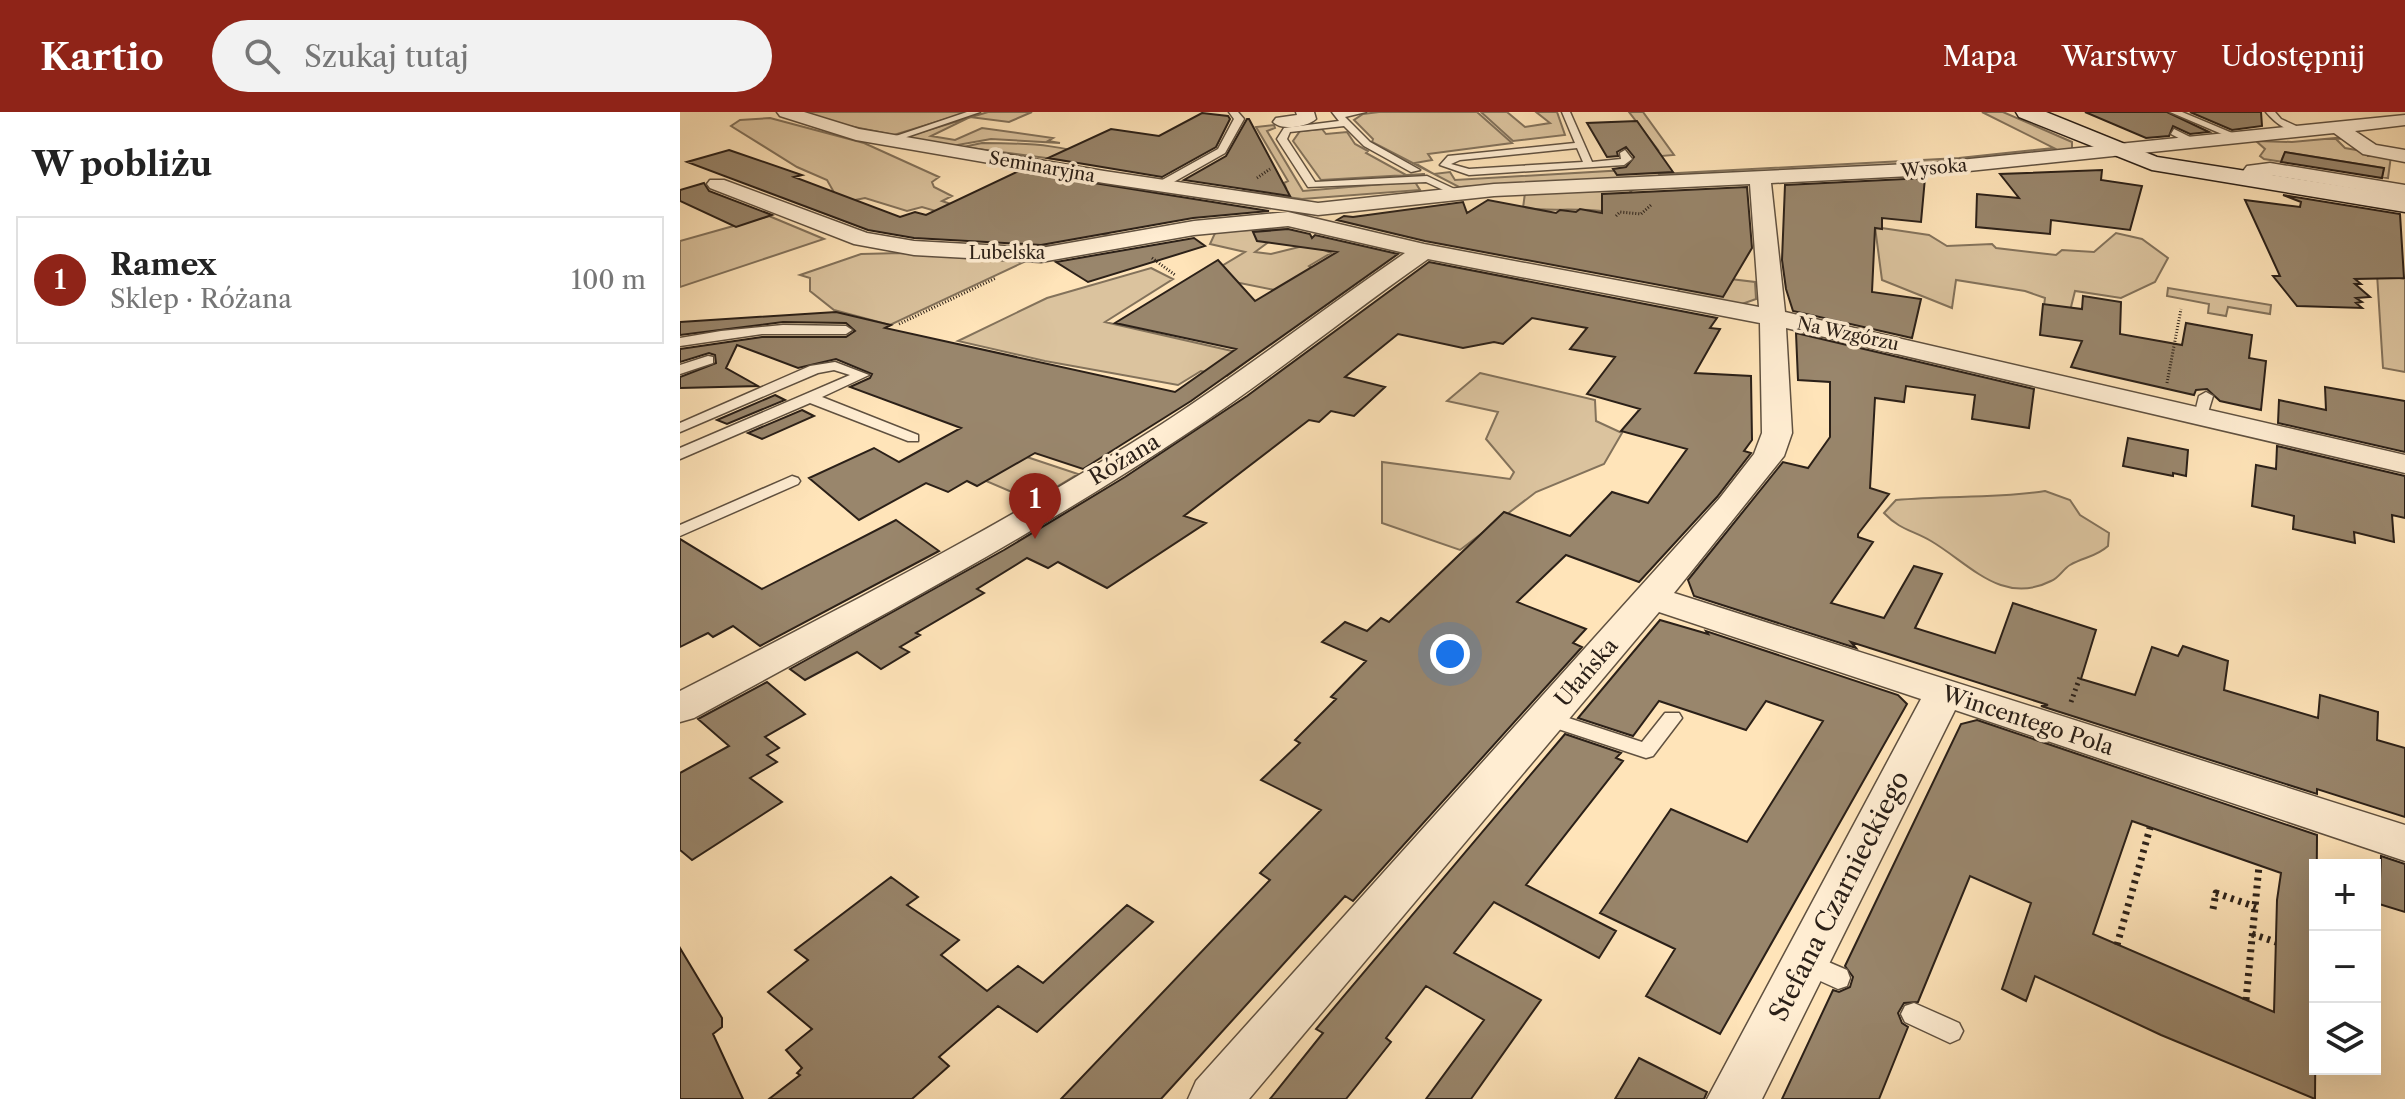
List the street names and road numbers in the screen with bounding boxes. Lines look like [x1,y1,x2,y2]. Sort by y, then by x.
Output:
street label: Seminaryjna [987,147,1097,187]
street label: Wysoka [1899,154,1969,182]
street label: Lubelska [969,242,1046,264]
street label: Na Wzgórzu [1795,312,1901,356]
street label: Różana [1084,428,1165,491]
street label: Ułańska [1549,632,1624,712]
street label: Wincentego Pola [1938,680,2117,761]
street label: Stefana Czarnieckiego [1762,766,1916,1026]

